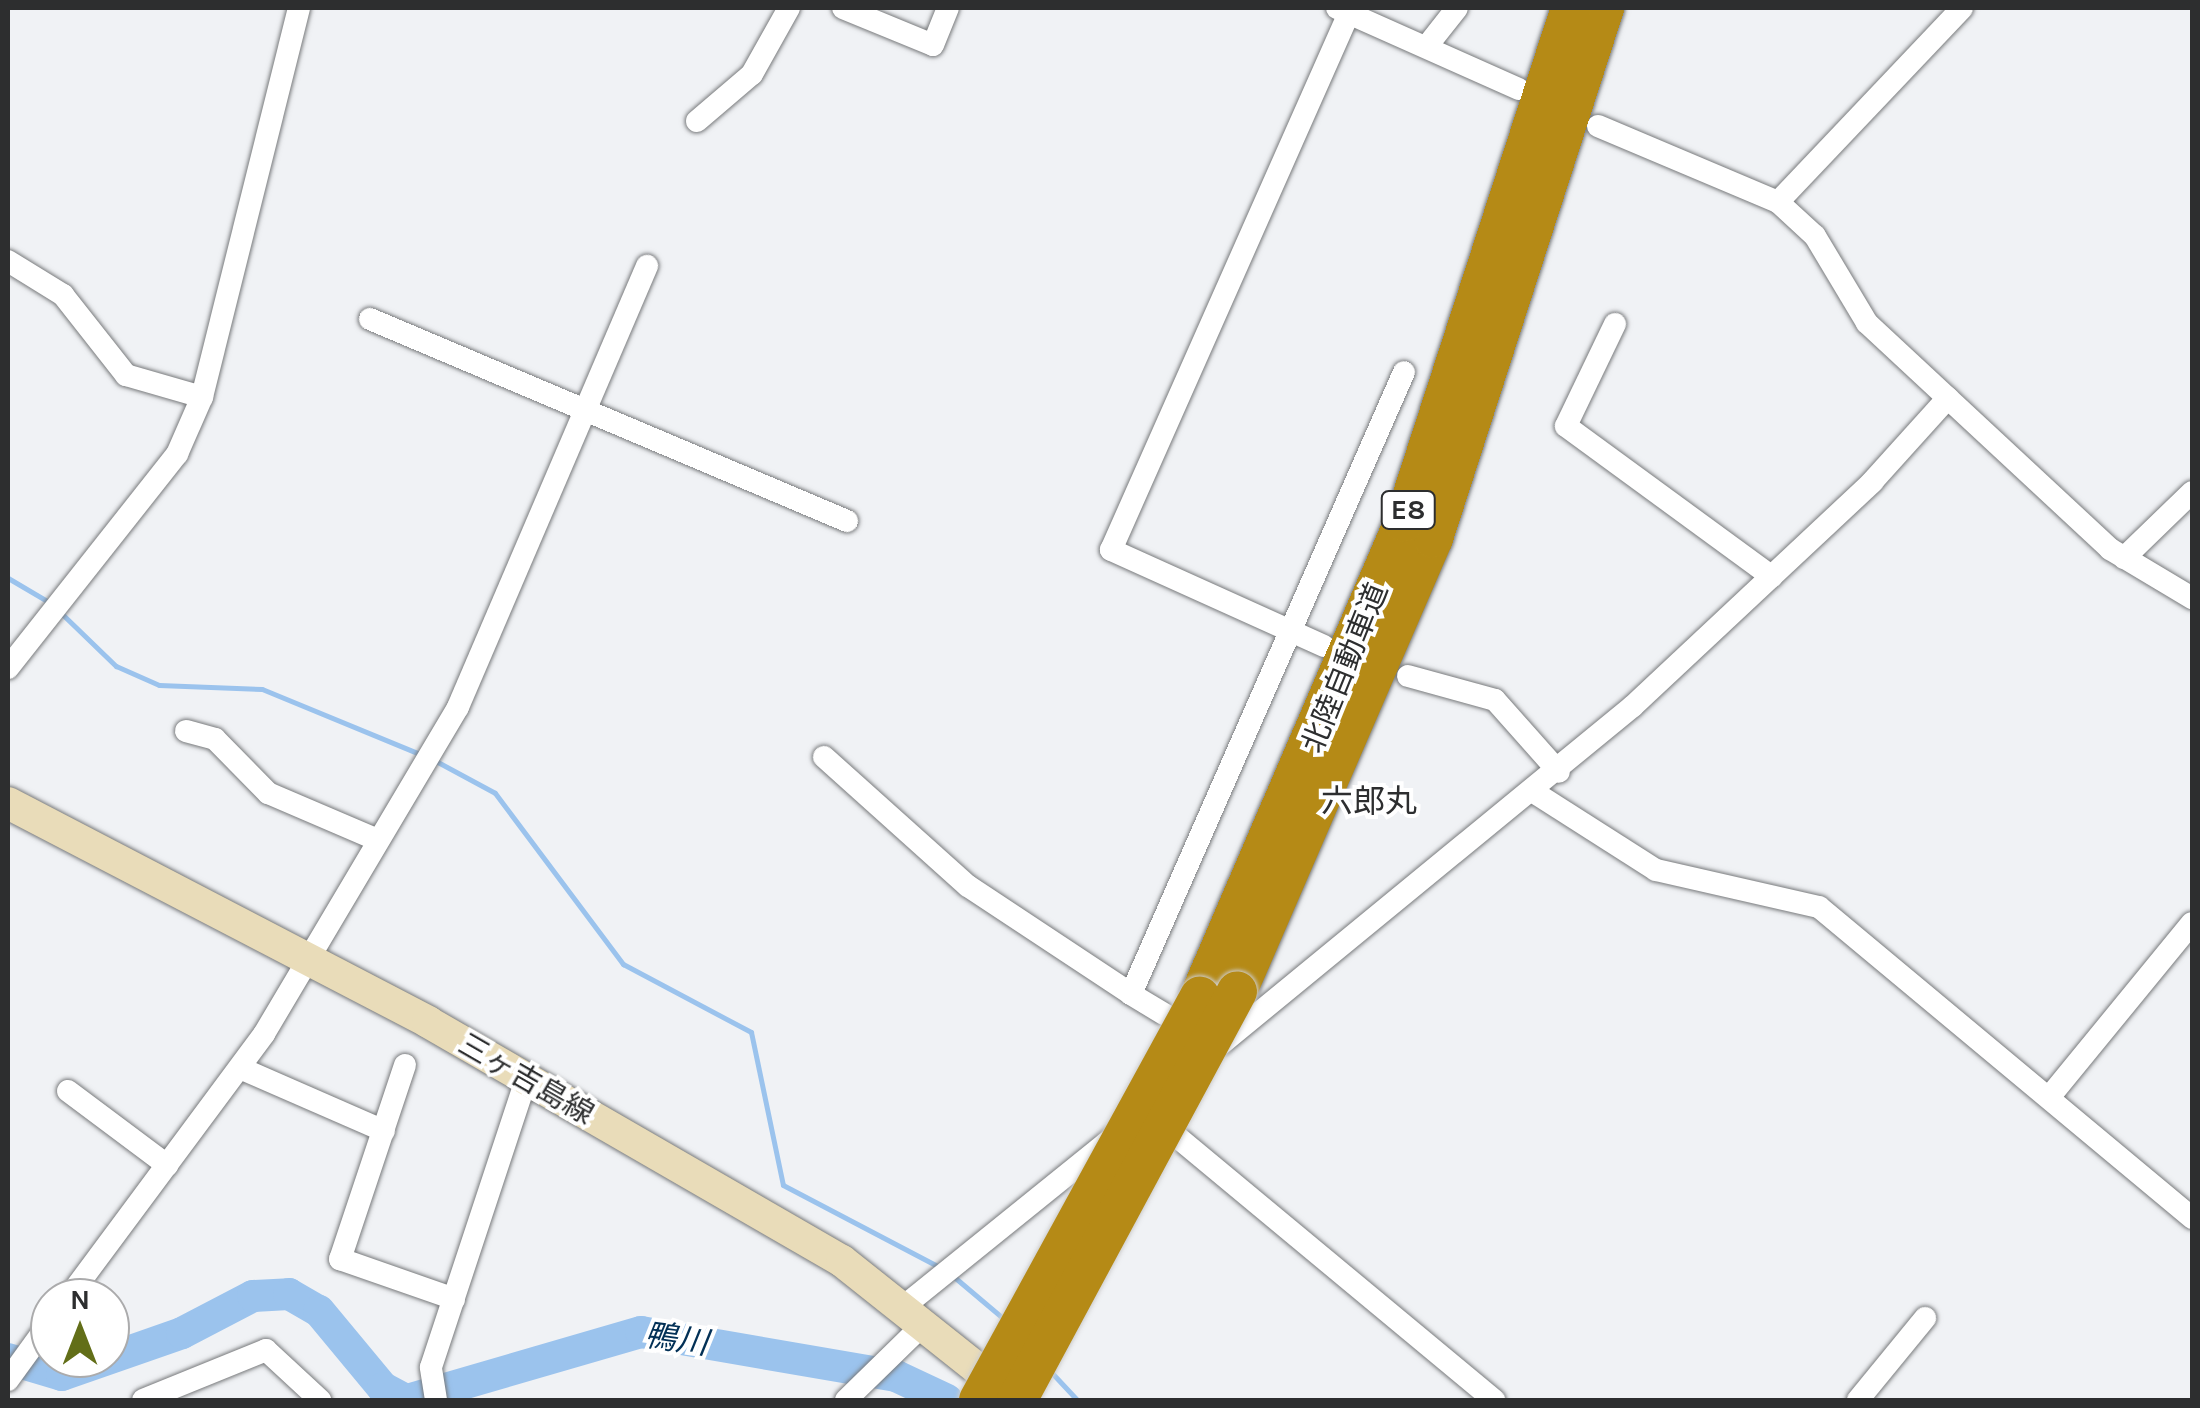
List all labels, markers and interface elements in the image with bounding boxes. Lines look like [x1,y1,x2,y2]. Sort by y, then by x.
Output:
road number: E8 [1380,487,1436,533]
street label: 北陸自動車道 [1295,578,1395,758]
district label: 六郎丸 [1321,783,1417,821]
street label: 三ヶ吉島線 [452,1026,600,1132]
north arrow [30,1278,130,1378]
text: N [70,1283,90,1316]
water label: 鴨川 [642,1317,710,1363]

